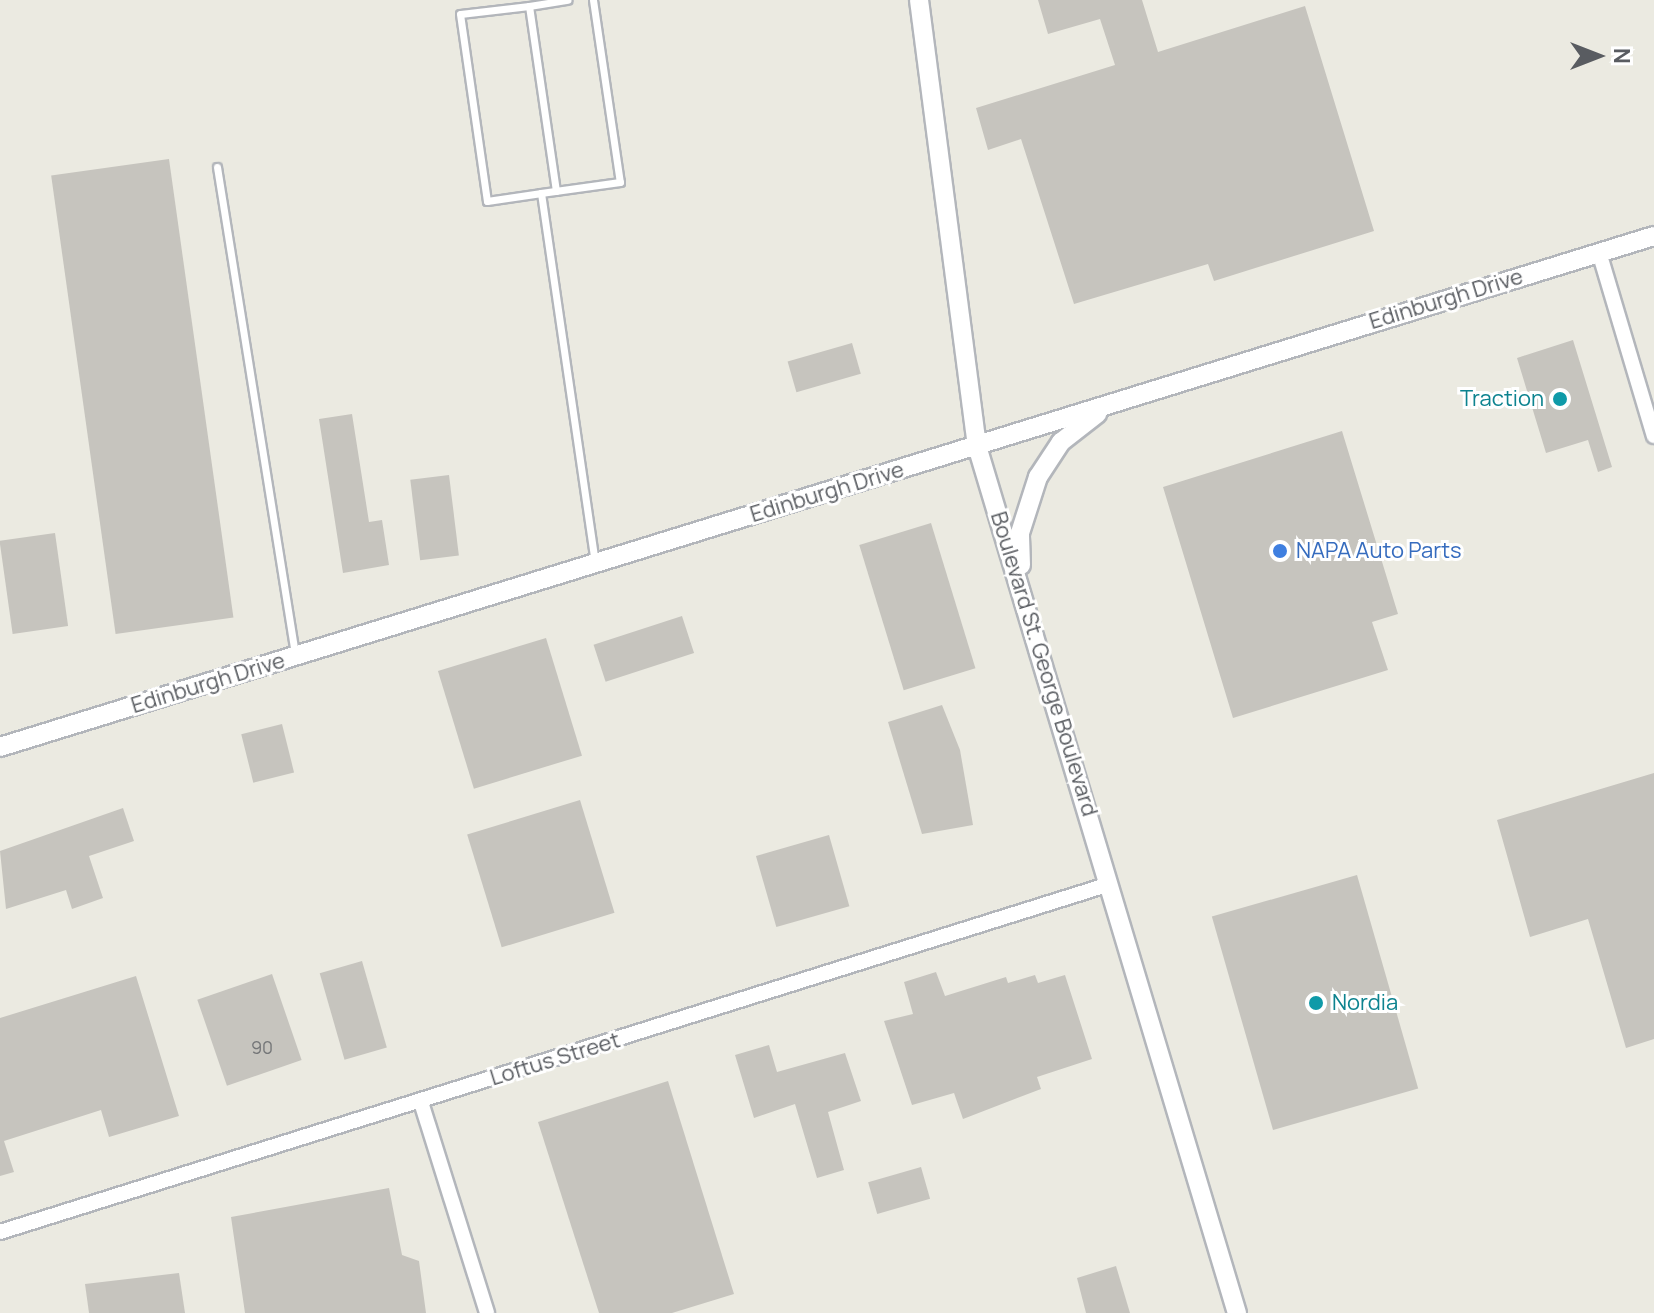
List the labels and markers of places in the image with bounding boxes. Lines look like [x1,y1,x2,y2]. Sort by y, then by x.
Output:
place label: Traction [1460,386,1544,412]
marker: Traction [1551,390,1569,408]
place label: NAPA Auto Parts [1296,538,1462,564]
marker: NAPA Auto Parts [1271,542,1289,560]
place label: Nordia [1332,990,1398,1016]
marker: Nordia [1307,994,1325,1012]

